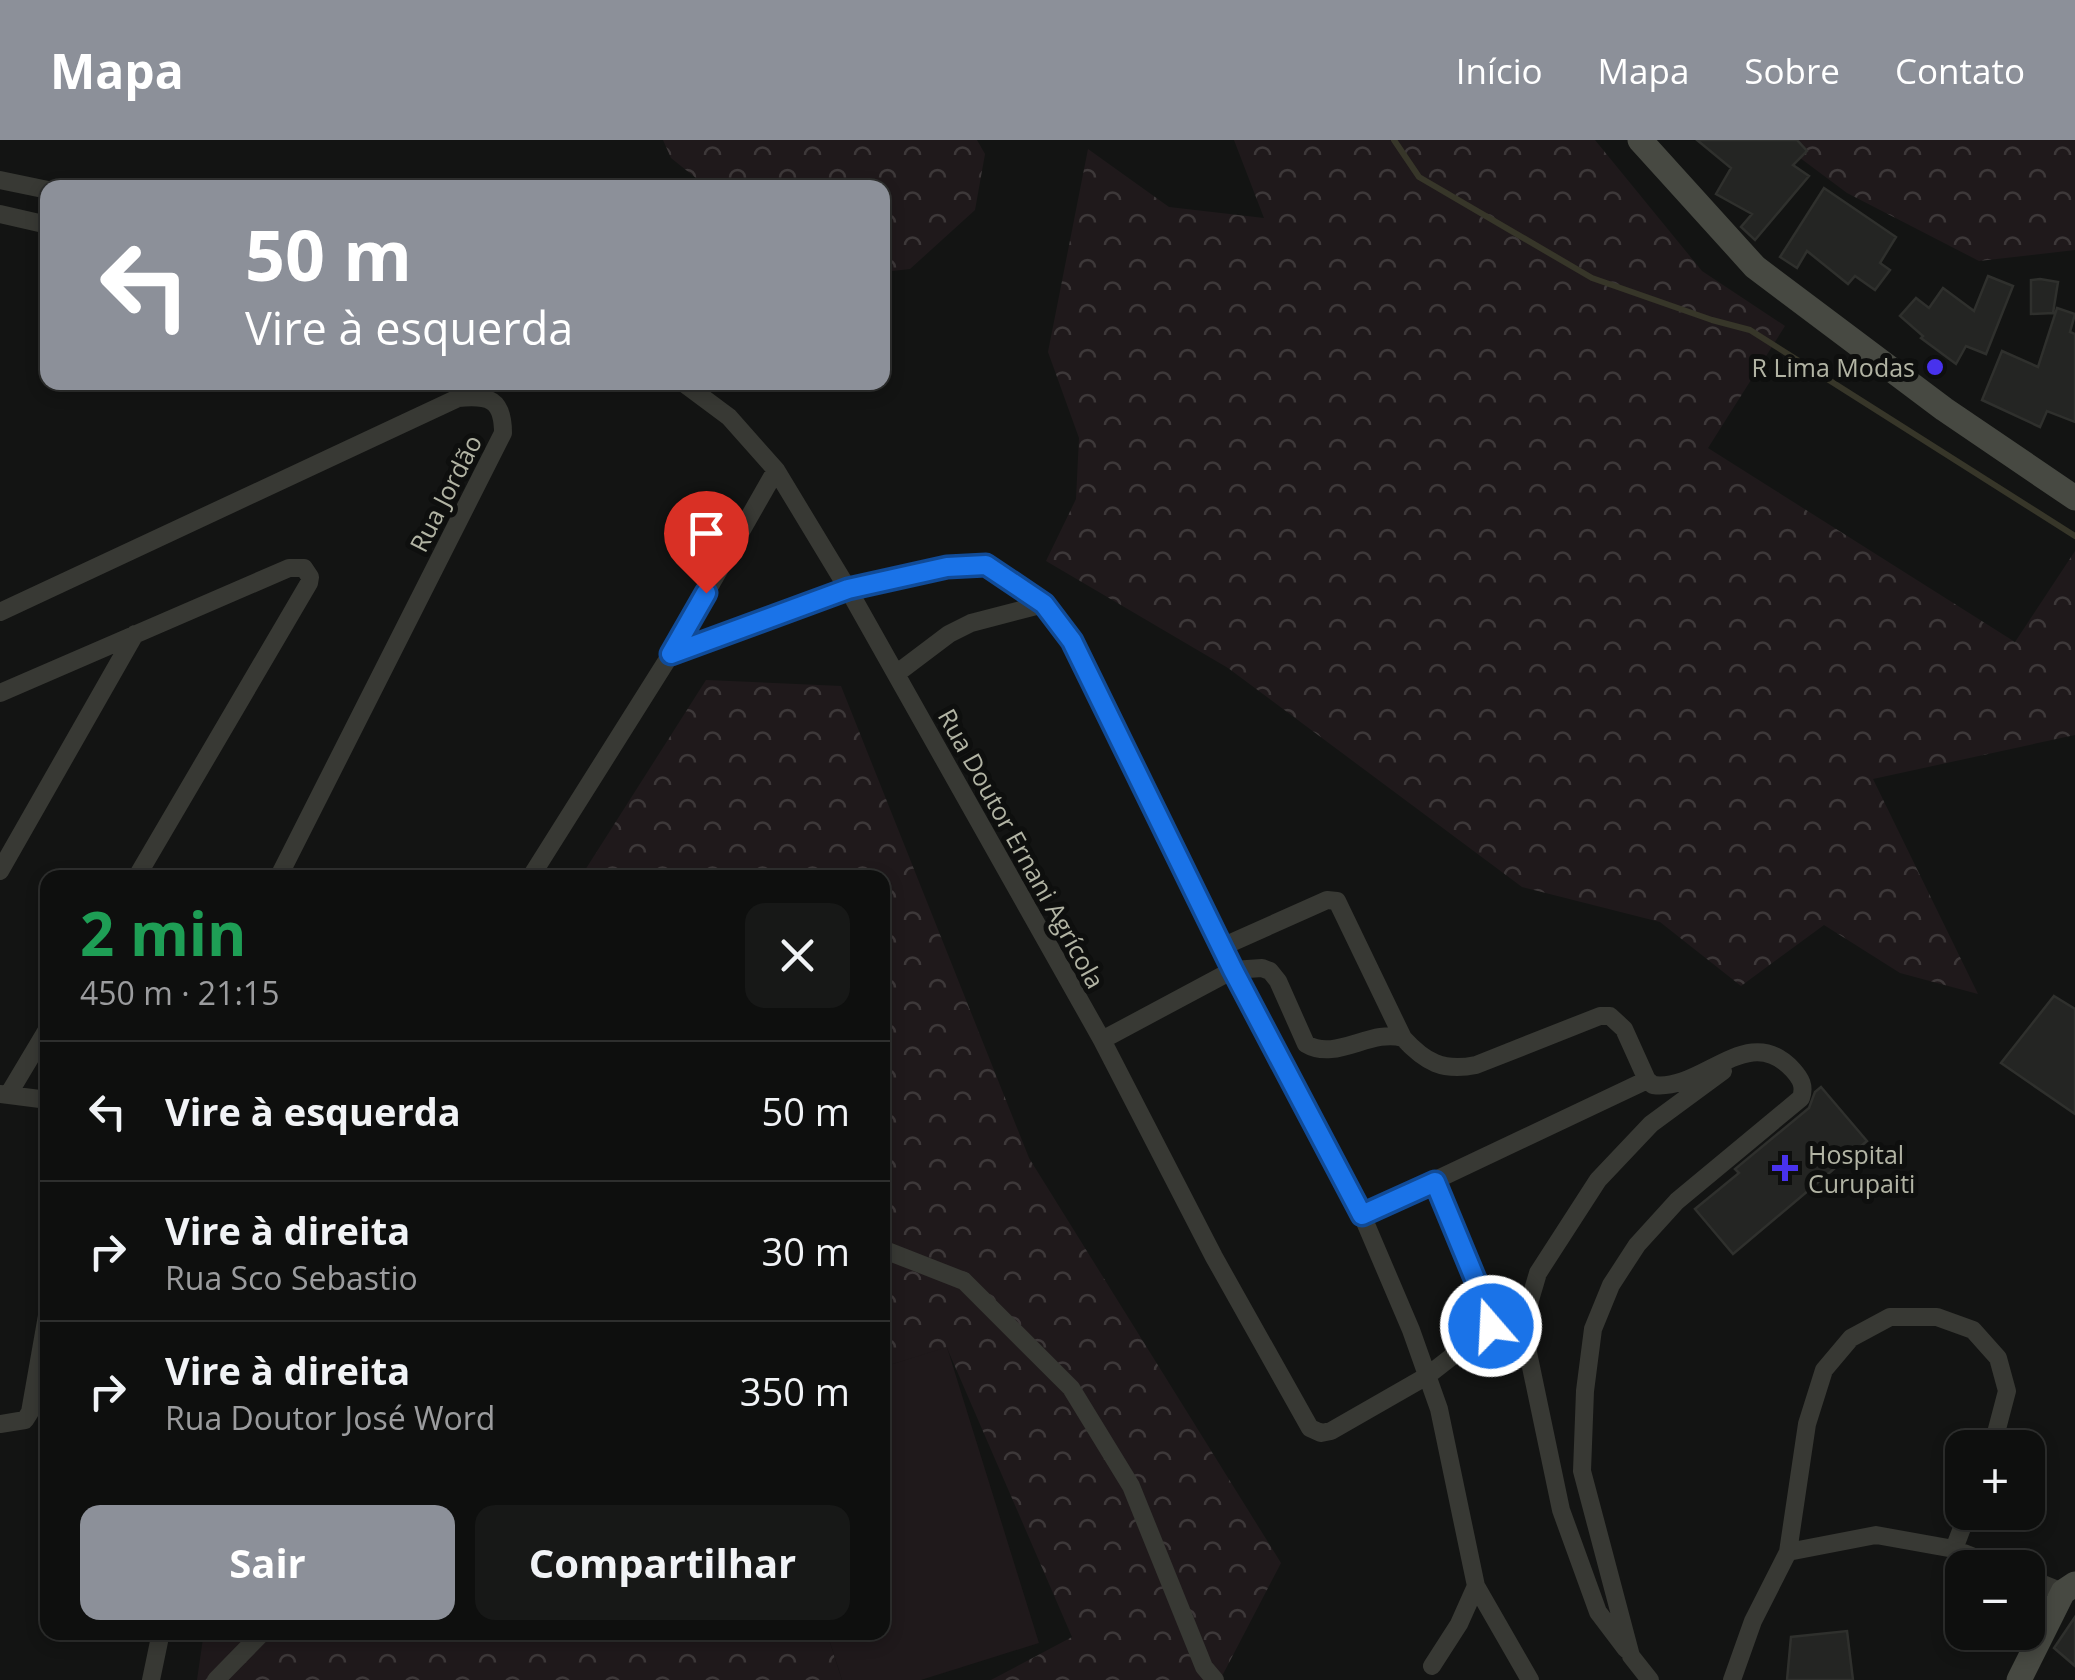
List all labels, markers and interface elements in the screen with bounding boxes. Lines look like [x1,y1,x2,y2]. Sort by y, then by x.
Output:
text: Mapa [50,38,184,103]
text: Início [1456,47,1543,94]
text: Mapa [1598,47,1689,94]
text: Sobre [1744,47,1840,94]
text: Contato [1895,47,2025,94]
text: 50 m [245,206,412,302]
icon: left [80,220,210,350]
text: Vire à esquerda [245,297,573,358]
place label: R Lima Modas [1752,350,1915,384]
marker: R Lima Modas [1924,356,1946,378]
street label: Rua Jordão [401,429,489,557]
pin [664,491,749,594]
icon: arrive [679,506,734,561]
street label: Rua Doutor Ernani Agrícola [931,702,1113,994]
text: 2 min [80,892,247,974]
button: close [745,903,850,1008]
text: 450 m · 21:15 [80,971,279,1014]
icon: left [80,1084,135,1139]
text: Vire à esquerda [165,1085,461,1137]
text: 50 m [761,1085,850,1137]
place label: Hospital Curupaiti [1808,1137,1915,1200]
marker: Hospital Curupaiti [1772,1155,1798,1181]
text: Vire à direita [165,1204,410,1256]
icon: right [80,1224,135,1279]
text: 30 m [761,1225,850,1277]
text: Rua Sco Sebastio [165,1256,418,1299]
position arrow [1439,1274,1543,1378]
text: Vire à direita [165,1344,410,1396]
icon: right [80,1364,135,1419]
text: 350 m [740,1365,850,1417]
text: Rua Doutor José Word [165,1396,495,1439]
map controls [1945,1430,2045,1650]
button: + [1945,1430,2045,1530]
button: Sair [80,1505,455,1620]
button: Compartilhar [475,1505,850,1620]
button: − [1945,1550,2045,1650]

